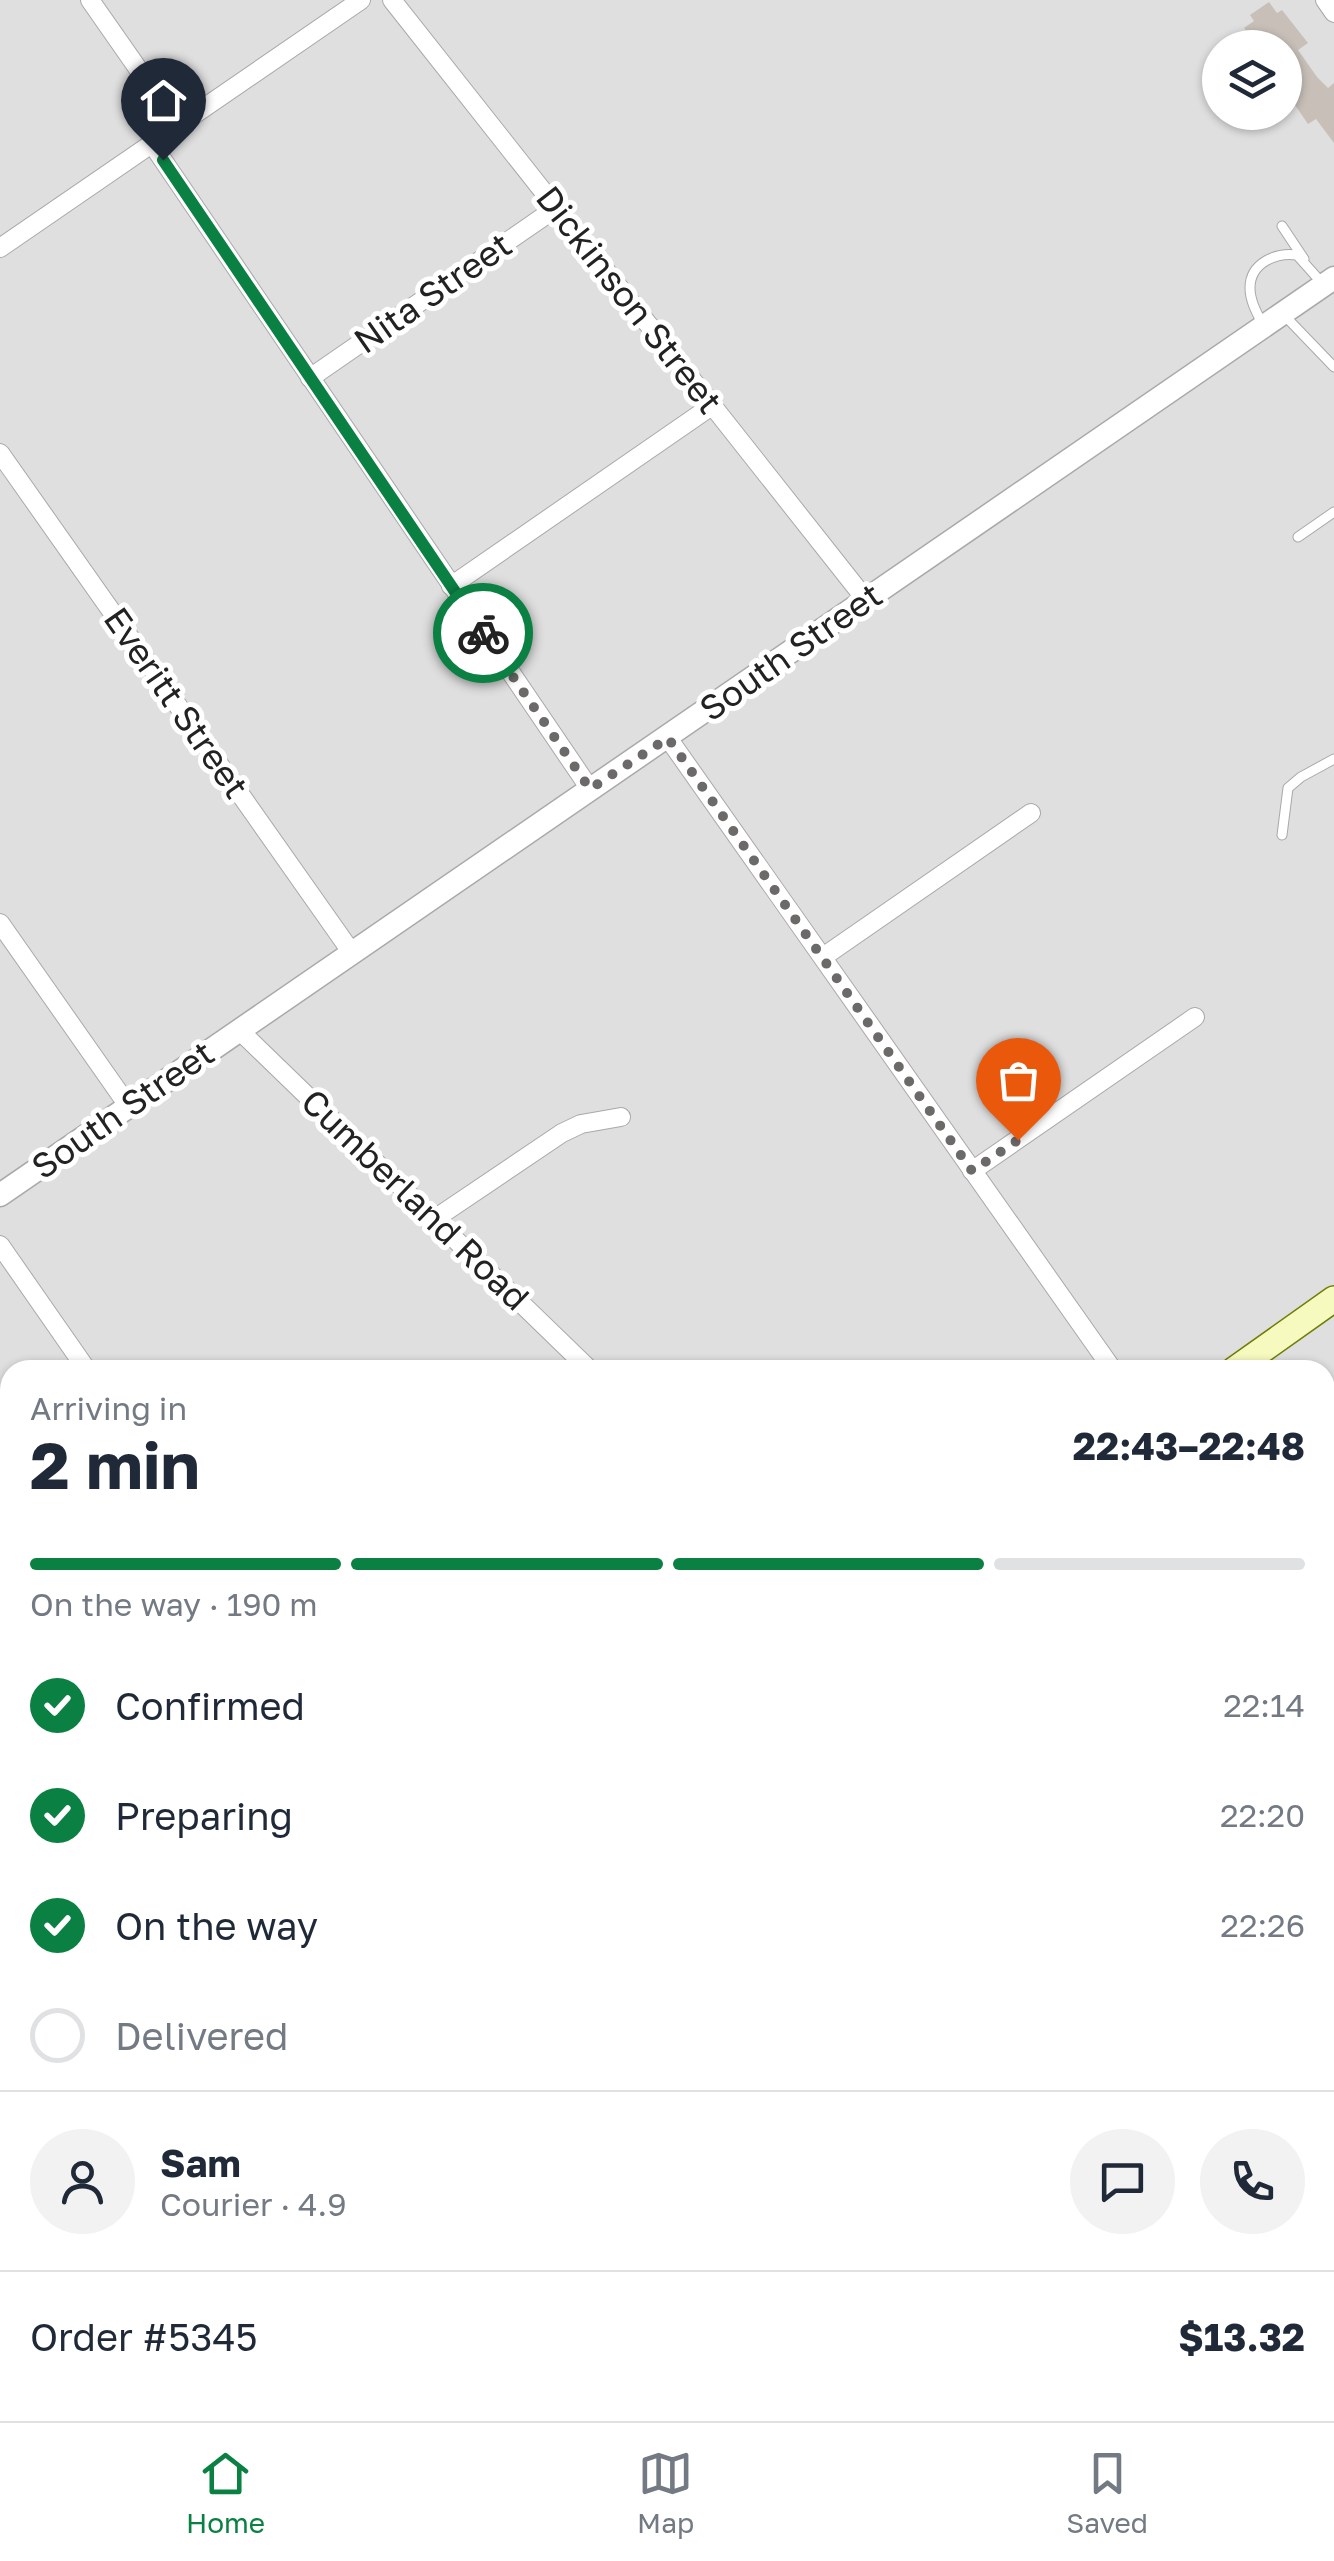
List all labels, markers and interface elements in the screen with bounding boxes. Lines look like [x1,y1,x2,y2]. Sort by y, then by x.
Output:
map controls [1202,30,1302,130]
button: layers [1202,30,1302,130]
pin [121,58,206,161]
icon: home [136,73,191,128]
street label: Dickinson Street [528,177,732,421]
street label: Nita Street [346,223,519,362]
street label: South Street [691,573,889,729]
courier [433,583,533,683]
street label: Everitt Street [96,599,258,806]
icon: bike [456,606,511,661]
street label: South Street [23,1031,221,1187]
pin [976,1038,1061,1141]
icon: bag [991,1053,1046,1108]
street label: Cumberland Road [293,1080,538,1319]
text: Arriving in [30,1389,187,1427]
text: 22:43–22:48 [1073,1423,1305,1468]
text: 2 min [30,1425,200,1503]
text: On the way · 190 m [30,1585,318,1623]
icon: check [30,1678,85,1733]
text: Confirmed [115,1683,305,1728]
text: 22:14 [1223,1686,1305,1724]
icon: check [30,1788,85,1843]
text: Preparing [115,1793,293,1838]
text: 22:20 [1220,1796,1305,1834]
icon: check [30,1898,85,1953]
text: On the way [115,1903,318,1948]
text: 22:26 [1220,1906,1305,1944]
text: Delivered [115,2013,288,2058]
button: person [30,2129,135,2234]
button: chat [1070,2129,1175,2234]
button: phone [1200,2129,1305,2234]
text: Sam [160,2140,241,2185]
text: Courier · 4.9 [160,2185,347,2223]
text: Order #5345 [30,2314,258,2359]
text: $13.32 [1178,2314,1305,2359]
tab: Home [186,2446,265,2539]
tab: Map [637,2446,694,2539]
tab: Saved [1066,2446,1148,2539]

